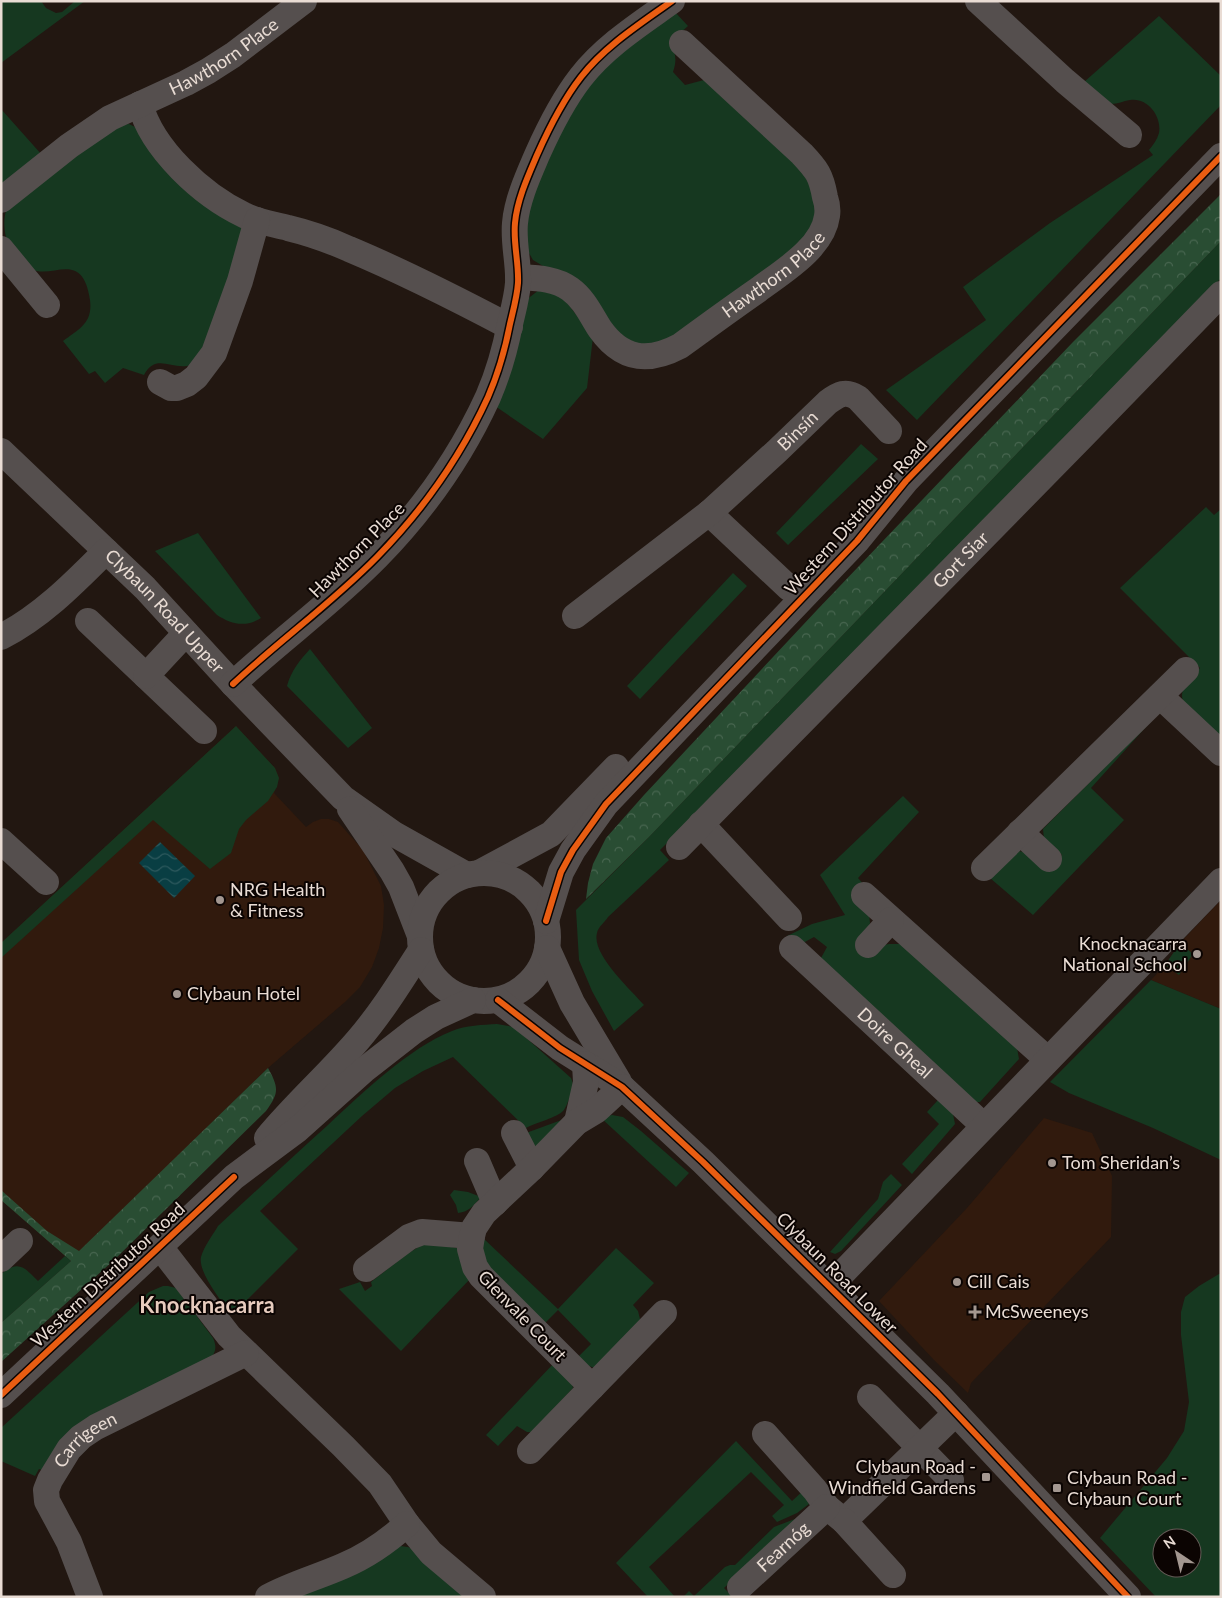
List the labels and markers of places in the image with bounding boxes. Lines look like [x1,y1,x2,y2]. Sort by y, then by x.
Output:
place label: NRG Health & Fitness [230,878,325,921]
marker: NRG Health & Fitness [214,894,226,906]
place label: Knocknacarra National School [1063,932,1187,975]
marker: Knocknacarra National School [1191,948,1203,960]
place label: Clybaun Hotel [187,982,300,1004]
marker: Clybaun Hotel [171,988,183,1000]
place label: Tom Sheridan’s [1062,1151,1180,1173]
marker: Tom Sheridan’s [1046,1157,1058,1169]
place label: Cill Cais [967,1270,1030,1292]
marker: Cill Cais [951,1276,963,1288]
place label: McSweeneys [985,1300,1089,1322]
marker: McSweeneys [969,1306,981,1318]
place label: Clybaun Road - Windfield Gardens [829,1455,976,1498]
place label: Clybaun Road - Clybaun Court [1067,1466,1187,1509]
marker: Clybaun Road - Windfield Gardens [980,1471,992,1483]
marker: Clybaun Road - Clybaun Court [1051,1482,1063,1494]

